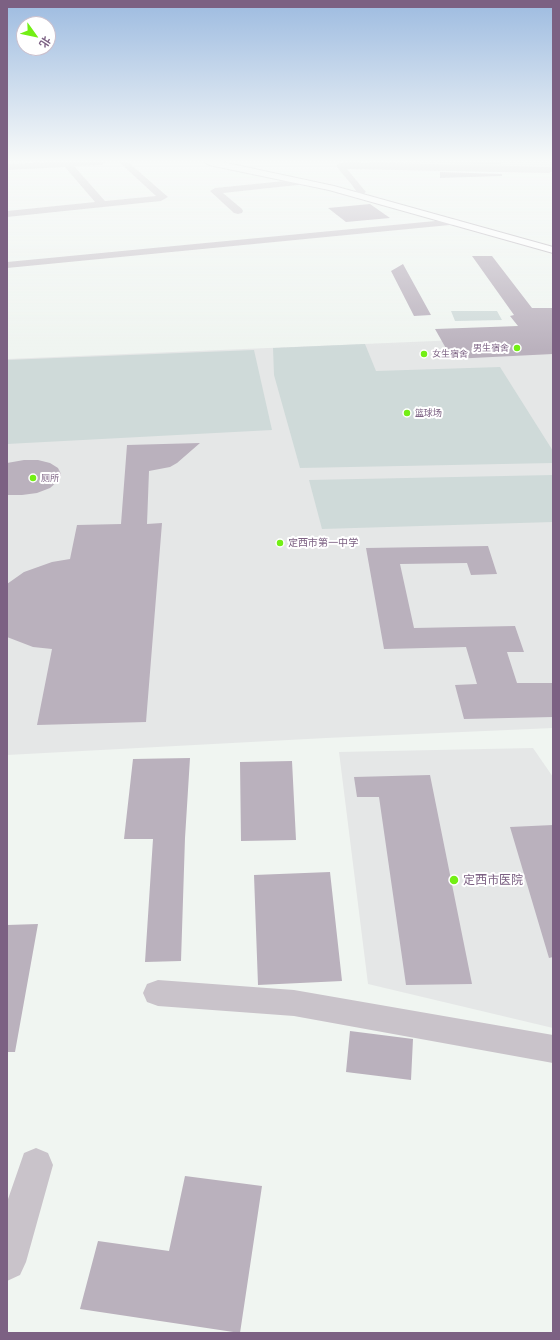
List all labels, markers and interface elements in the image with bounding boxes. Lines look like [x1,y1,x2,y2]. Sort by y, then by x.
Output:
north arrow [16,16,56,56]
text: 北 [36,34,54,50]
place label: 男生宿舍 [473,343,509,353]
marker: 男生宿舍 [512,343,522,353]
marker: 女生宿舍 [419,349,429,359]
place label: 女生宿舍 [432,349,468,359]
marker: 篮球场 [402,408,412,418]
place label: 篮球场 [415,408,442,418]
marker: 厕所 [28,473,38,483]
place label: 厕所 [41,473,59,483]
place label: 定西市第一中学 [288,537,358,549]
marker: 定西市第一中学 [275,538,285,548]
place label: 定西市医院 [463,873,523,887]
marker: 定西市医院 [448,874,460,886]

